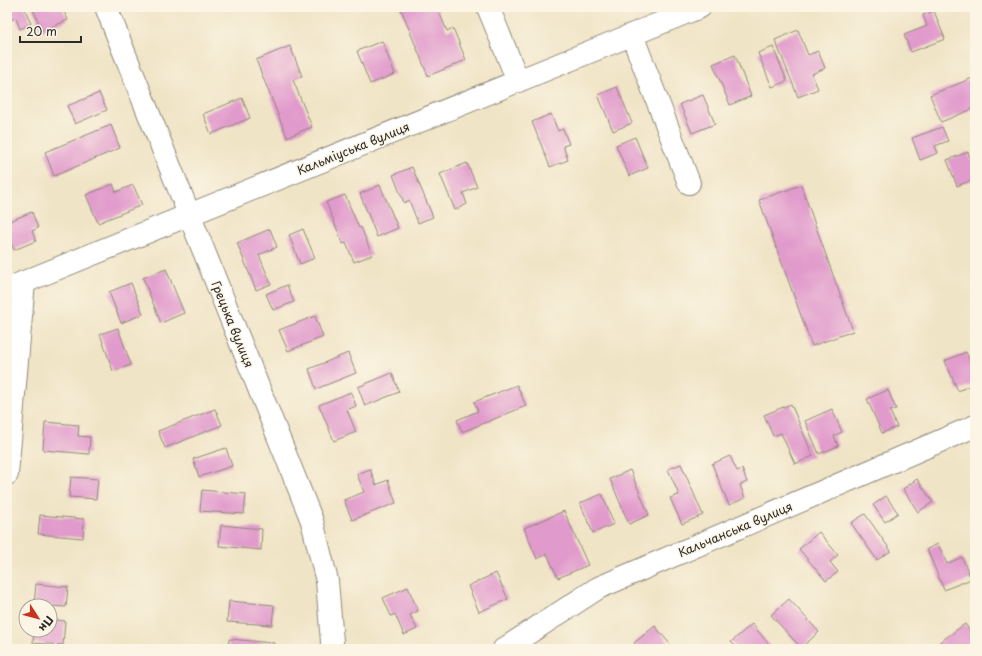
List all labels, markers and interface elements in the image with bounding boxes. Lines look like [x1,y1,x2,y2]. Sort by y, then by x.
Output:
scale bar [20,18,81,44]
text: 20 m [26,22,57,40]
street label: Кальміуська вулиця [294,117,412,179]
street label: Грецька вулиця [207,278,259,370]
street label: Кальчанська вулиця [675,497,795,561]
north arrow [18,598,58,638]
text: Пн [35,613,58,636]

